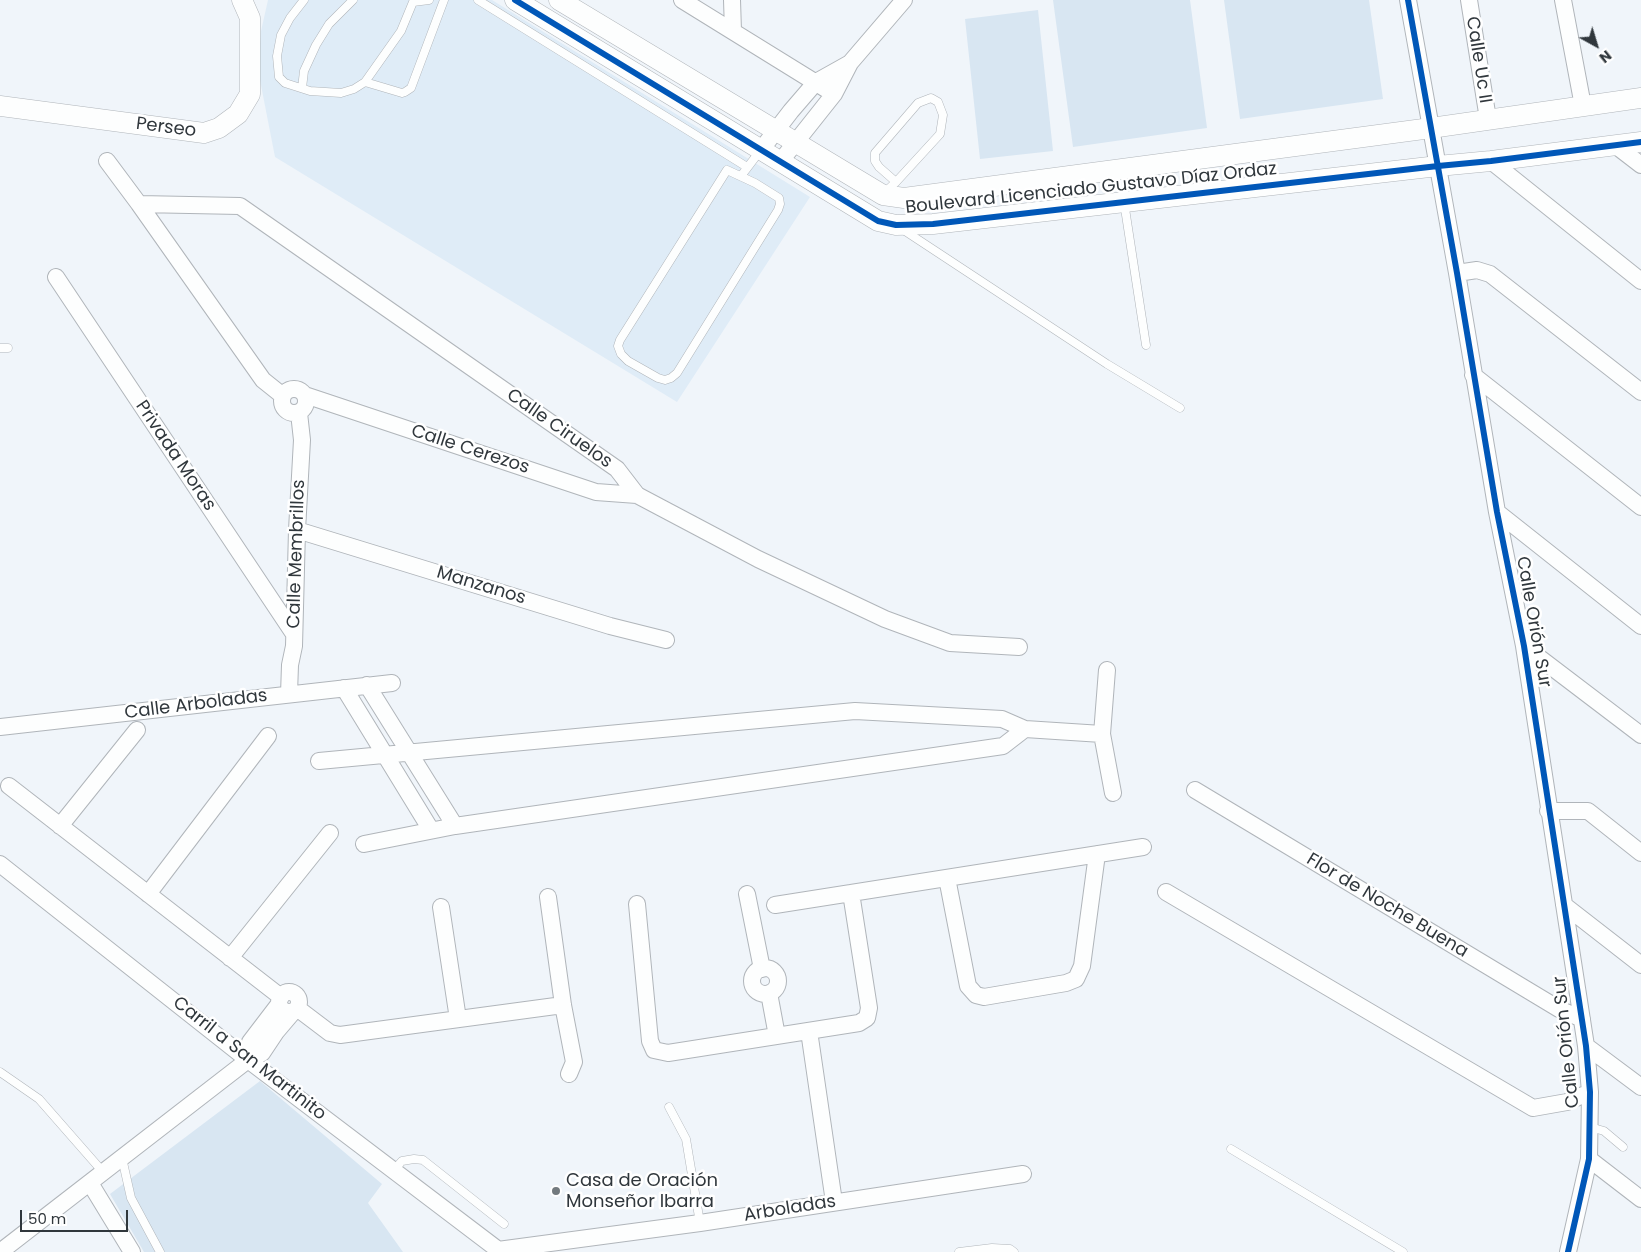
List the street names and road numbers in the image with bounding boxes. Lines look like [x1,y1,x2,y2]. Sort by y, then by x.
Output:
street label: Calle Uc II [1460,15,1496,105]
street label: Perseo [135,114,197,142]
street label: Boulevard Licenciado Gustavo Díaz Ordaz [904,159,1278,219]
street label: Calle Ciruelos [502,385,616,473]
street label: Privada Moras [130,397,220,515]
street label: Calle Cerezos [408,421,532,479]
street label: Calle Membrillos [284,479,310,629]
street label: Calle Orión Sur [1511,555,1555,689]
street label: Manzanos [434,562,528,610]
street label: Calle Arboladas [123,686,269,724]
street label: Flor de Noche Buena [1302,849,1472,963]
street label: Calle Orión Sur [1549,975,1585,1109]
street label: Carril a San Martinito [168,992,330,1126]
street label: Arboladas [742,1191,838,1227]

